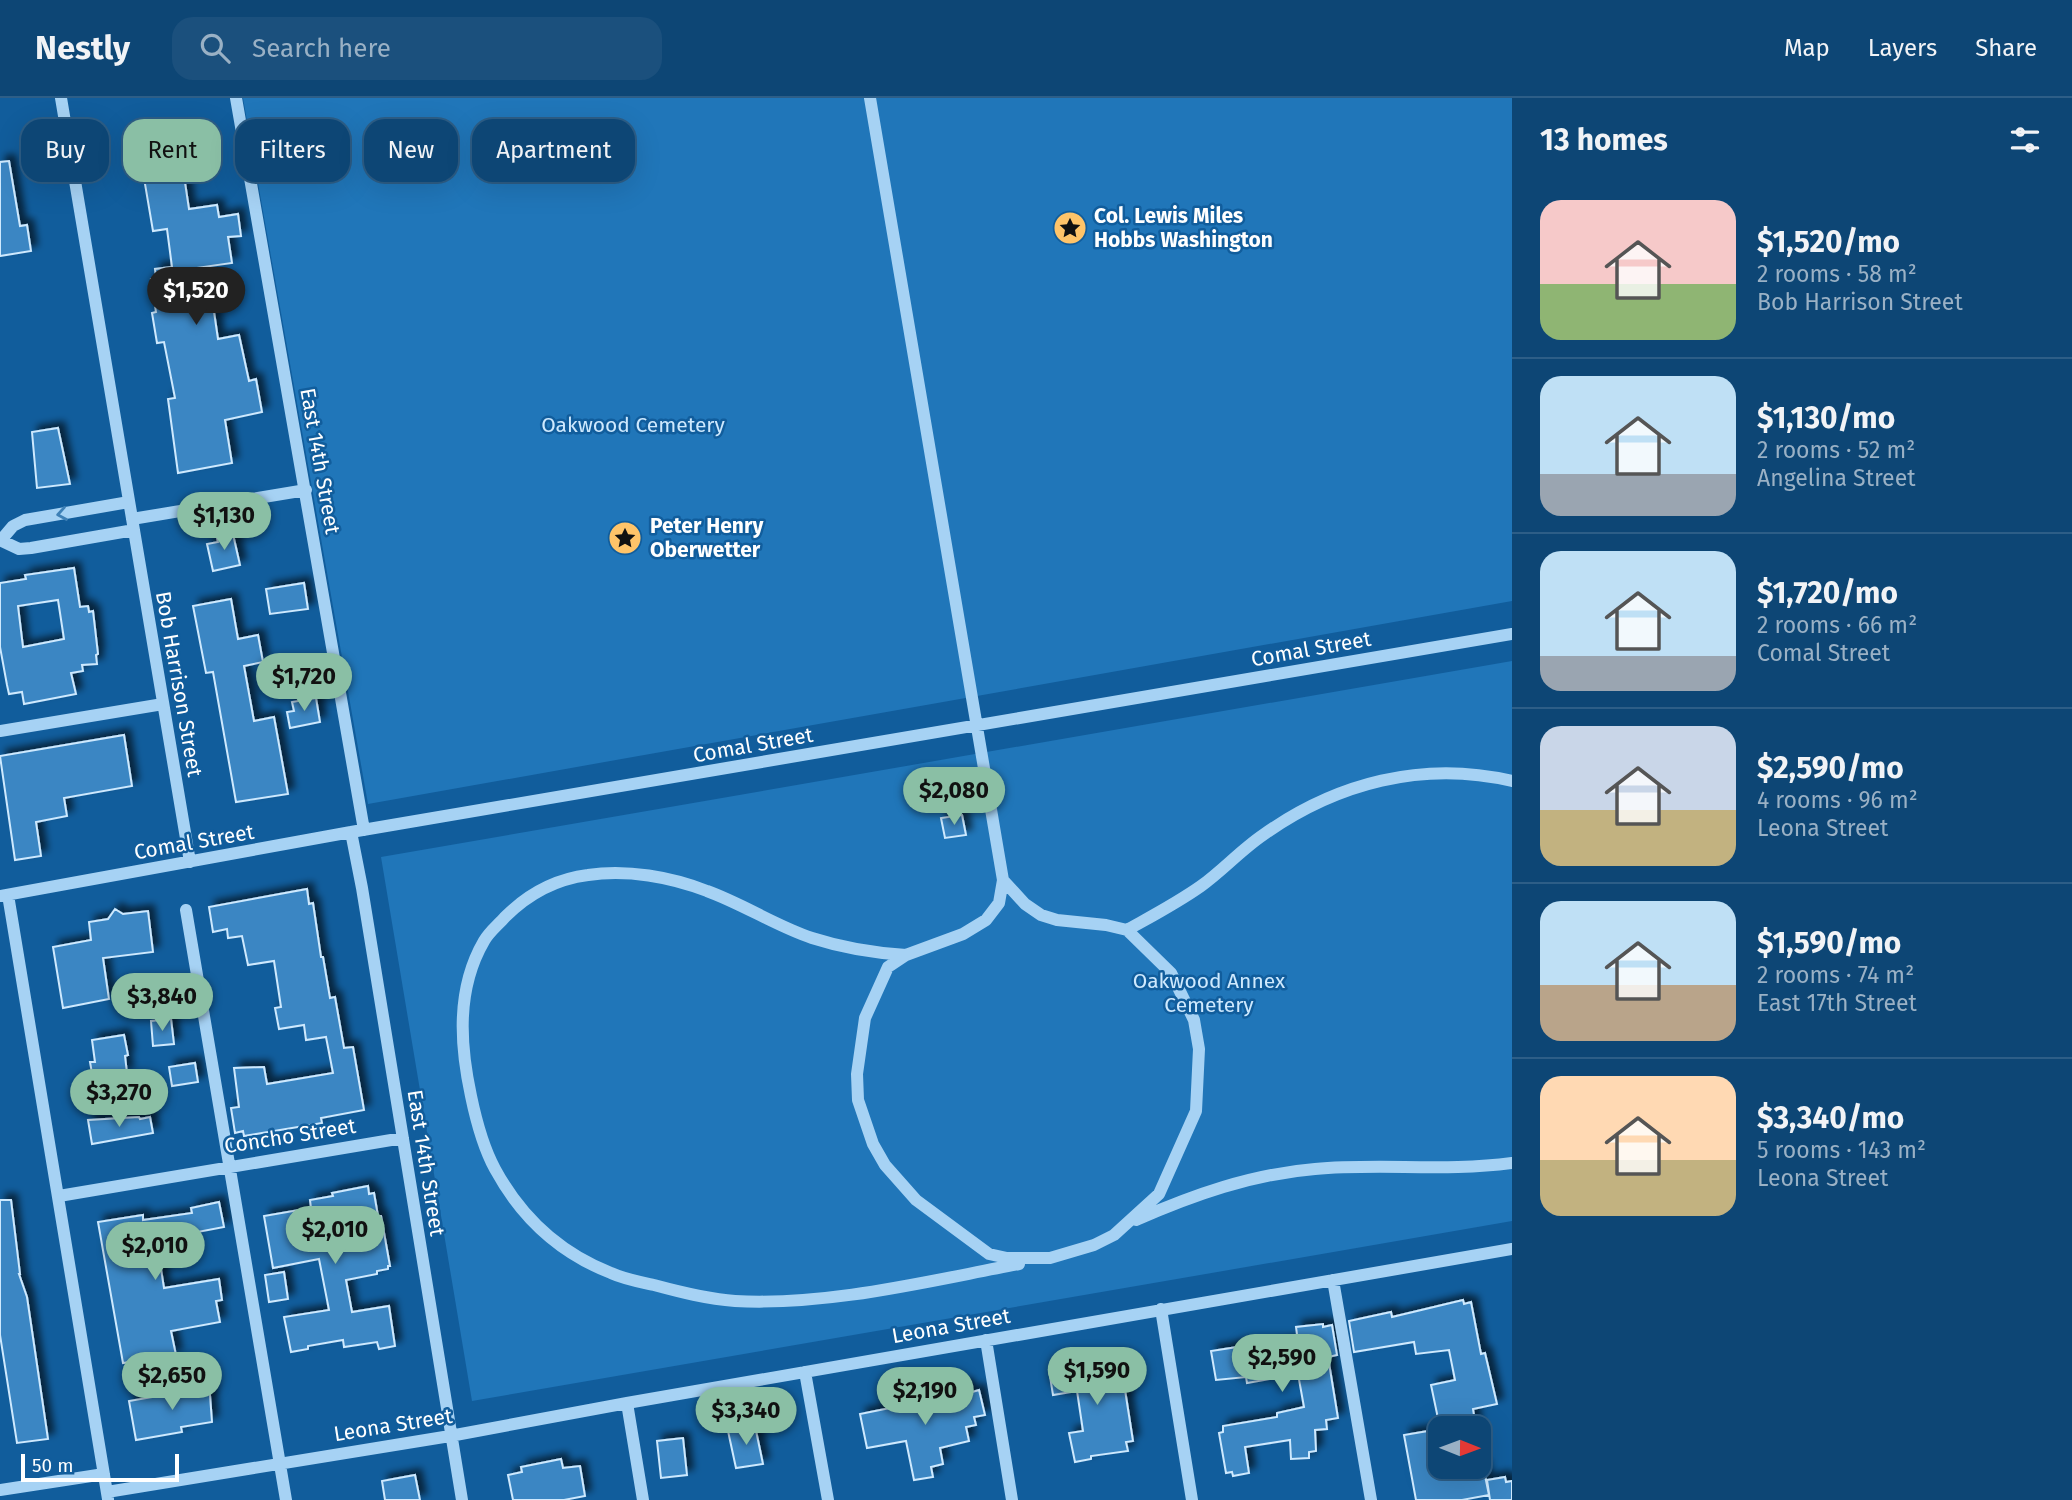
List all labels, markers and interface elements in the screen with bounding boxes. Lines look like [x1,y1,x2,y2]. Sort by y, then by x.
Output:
search box [172,17,662,80]
text: Nestly [35,28,130,68]
icon: search [196,29,234,67]
text: Search here [252,33,391,64]
text: Map [1784,34,1830,62]
text: Layers [1868,34,1937,62]
text: Share [1975,34,2037,62]
chip: Buy [21,119,109,182]
chip: Rent [123,119,221,182]
chip: Filters [235,119,350,182]
chip: New [364,119,458,182]
chip: Apartment [472,119,635,182]
icon: filters [2006,121,2044,159]
text: 13 homes [1540,122,1668,158]
place label: Col. Lewis Miles Hobbs Washington [1094,203,1273,253]
place icon: Col. Lewis Miles Hobbs Washington [1051,209,1089,247]
text: $1,520/mo [1757,224,1900,260]
icon: home [1596,228,1680,312]
text: 2 rooms · 58 m² [1757,260,1917,288]
pin: $1,520 [139,268,253,327]
text: $1,520 [163,276,229,304]
text: Bob Harrison Street [1757,288,1963,316]
street label: East 14th Street [294,386,346,536]
text: $1,130/mo [1757,400,1895,436]
icon: home [1596,404,1680,488]
park label: Oakwood Cemetery [541,412,725,438]
text: 2 rooms · 52 m² [1757,436,1915,464]
text: Angelina Street [1757,464,1916,492]
pin: $1,130 [167,492,281,552]
text: $1,130 [193,501,255,529]
one-way arrow [56,506,68,521]
place label: Peter Henry Oberwetter [650,513,763,563]
place icon: Peter Henry Oberwetter [606,519,644,557]
text: $1,720/mo [1757,575,1898,611]
icon: home [1596,579,1680,663]
street label: Bob Harrison Street [150,589,208,779]
text: 2 rooms · 66 m² [1757,611,1917,639]
street label: Comal Street [1249,626,1373,672]
text: Comal Street [1757,639,1890,667]
pin: $1,720 [247,654,361,713]
text: $1,720 [272,662,336,690]
street label: Comal Street [691,722,815,768]
text: $2,590/mo [1757,750,1904,786]
icon: home [1596,754,1680,838]
pin: $2,080 [897,768,1011,827]
text: $2,080 [919,776,989,804]
text: 4 rooms · 96 m² [1757,786,1918,814]
text: Leona Street [1757,814,1888,842]
street label: Comal Street [132,819,256,865]
text: $1,590/mo [1757,925,1901,961]
icon: home [1596,929,1680,1013]
text: 2 rooms · 74 m² [1757,961,1914,989]
park label: Oakwood Annex Cemetery [1133,968,1286,1018]
pin: $3,840 [105,974,219,1033]
text: $3,840 [127,982,197,1010]
text: East 17th Street [1757,989,1917,1017]
pin: $3,270 [62,1070,176,1129]
text: $3,270 [86,1078,152,1106]
street label: East 14th Street [402,1088,450,1238]
text: $3,340/mo [1757,1100,1904,1136]
icon: home [1596,1104,1680,1188]
street label: Concho Street [222,1113,358,1159]
text: 5 rooms · 143 m² [1757,1136,1926,1164]
text: Leona Street [1757,1164,1888,1192]
pin: $2,010 [278,1206,392,1266]
text: $2,010 [302,1215,368,1243]
pin: $2,010 [98,1222,212,1282]
text: $2,010 [122,1231,188,1259]
street label: Leona Street [890,1303,1013,1349]
pin: $2,590 [1225,1334,1339,1394]
text: $2,590 [1248,1343,1316,1371]
pin: $1,590 [1040,1348,1154,1407]
pin: $2,650 [115,1352,229,1412]
text: $1,590 [1064,1356,1130,1384]
text: $2,650 [138,1361,206,1389]
pin: $2,190 [868,1368,982,1427]
text: $2,190 [893,1376,957,1404]
pin: $3,340 [689,1388,803,1447]
text: $3,340 [712,1396,780,1424]
street label: Leona Street [332,1403,455,1447]
north arrow [1428,1416,1491,1479]
map controls [1428,1416,1491,1479]
scale bar [21,1451,178,1483]
text: 50 m [32,1454,73,1477]

